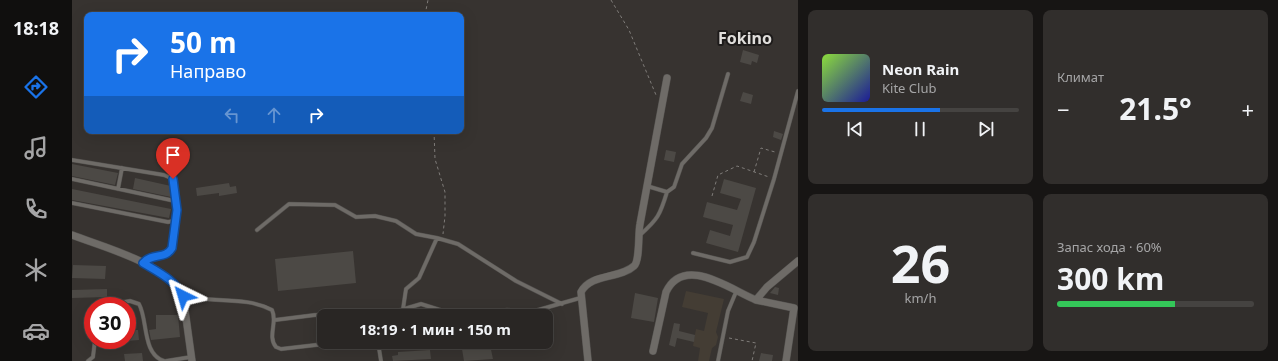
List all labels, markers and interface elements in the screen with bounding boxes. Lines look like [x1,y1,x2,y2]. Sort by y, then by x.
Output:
text: 18:18 [13,16,59,40]
text: 50 m [170,23,237,61]
district label: Fokino [718,27,772,49]
icon: right [104,28,156,80]
text: Направо [170,59,246,83]
text: Neon Rain [882,59,959,79]
text: Климат [1057,68,1104,86]
icon: directions [22,73,50,101]
text: Kite Club [882,79,936,97]
text: 21.5° [1119,88,1192,129]
text: − [1057,94,1070,124]
text: + [1241,94,1254,124]
icon: left [221,104,243,126]
icon: ahead [263,104,285,126]
icon: right [305,104,327,126]
icon: previous [844,118,866,140]
icon: pause [909,118,931,140]
icon: next [975,118,997,140]
icon: music [22,134,50,162]
pin [156,138,190,179]
icon: arrive [162,144,184,166]
icon: phone [22,195,50,223]
text: 26 [891,227,950,298]
text: Запас хода · 60% [1057,238,1162,256]
icon: climate [22,256,50,284]
text: 300 km [1057,258,1164,299]
position arrow [162,275,204,317]
text: km/h [905,289,936,307]
speed limit sign: 30 [84,297,136,349]
icon: car [22,317,50,345]
text: 18:19 · 1 мин · 150 m [359,319,511,339]

